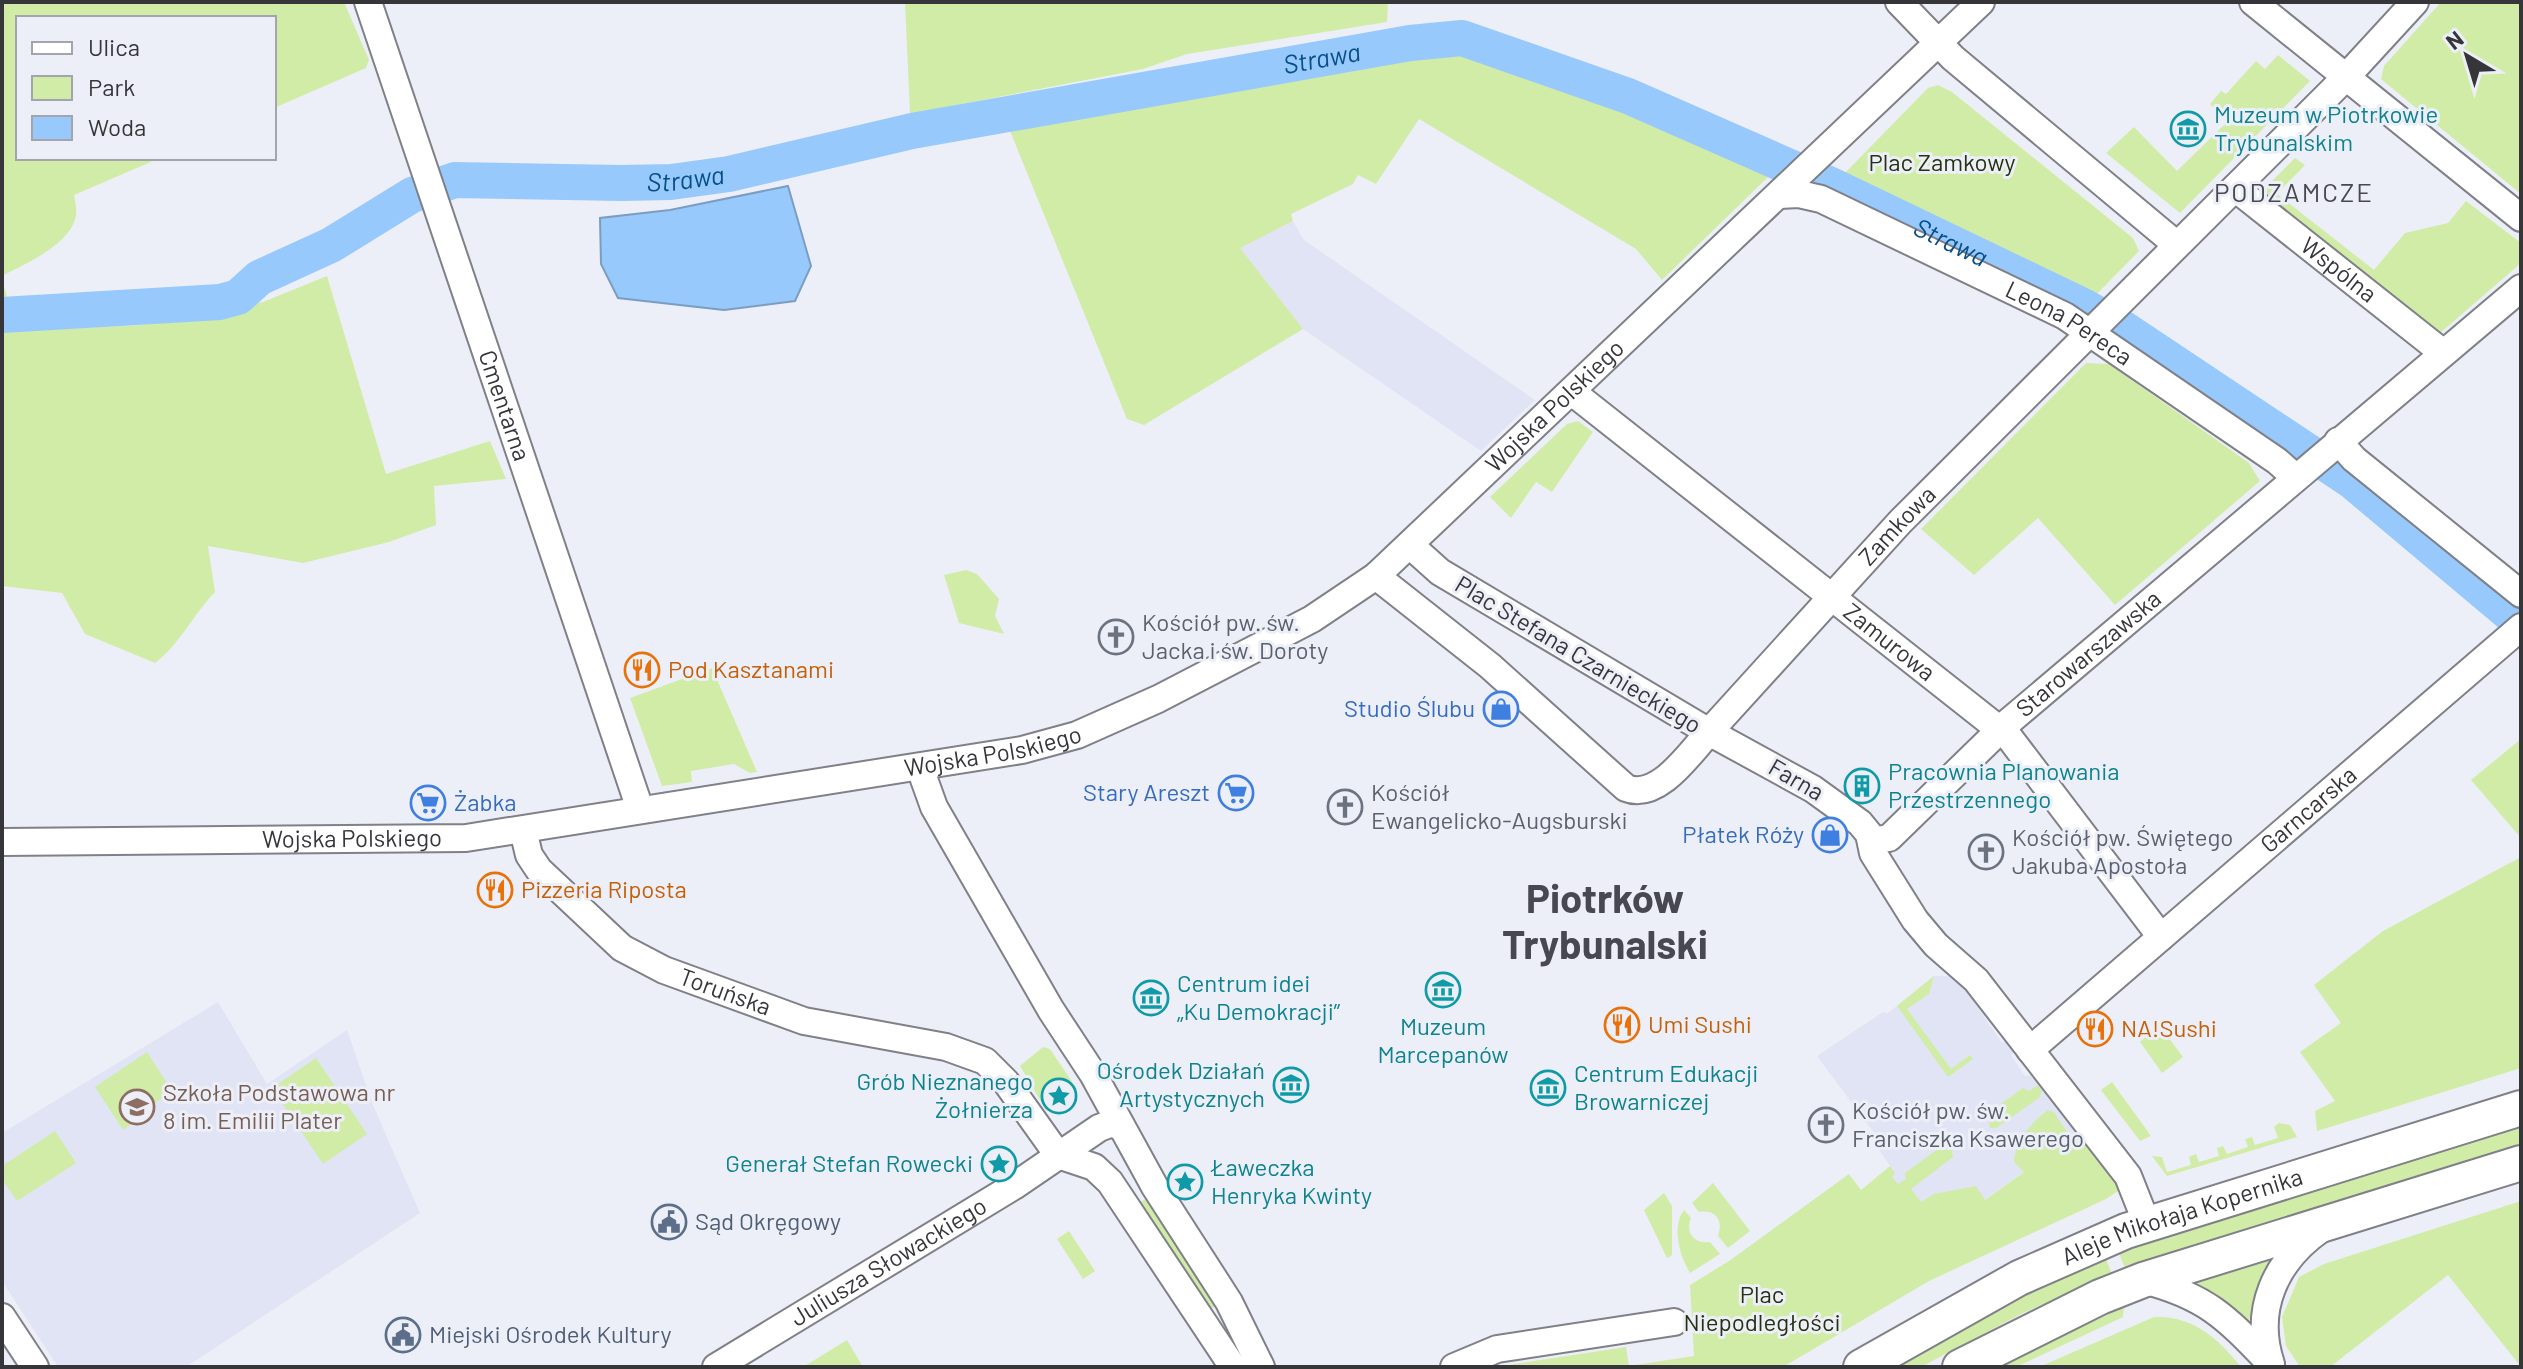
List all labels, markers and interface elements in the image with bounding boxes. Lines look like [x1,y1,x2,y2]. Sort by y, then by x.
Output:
legend [16,16,276,160]
north arrow [2427,16,2507,96]
text: N [2440,25,2468,54]
text: Ulica [88,32,140,61]
water label: Strawa [1280,35,1363,79]
text: Park [88,72,135,101]
place label: Muzeum w Piotrkowie Trybunalskim [2214,99,2438,156]
museum icon: Muzeum w Piotrkowie Trybunalskim [2169,110,2207,148]
text: Woda [88,112,146,141]
park label: Plac Zamkowy [1868,147,2016,176]
water label: Strawa [646,158,726,196]
district label: PODZAMCZE [2214,176,2374,207]
water label: Strawa [1909,210,1993,272]
street label: Wspólna [2296,230,2383,308]
street label: Leona Pereca [2001,274,2138,371]
street label: Wojska Polskiego [1479,333,1629,478]
street label: Cmentarna [473,346,538,464]
street label: Zamkowa [1852,479,1941,571]
street label: Plac Stefana Czarnieckiego [1450,569,1707,739]
street label: Starowarszawska [2009,583,2166,722]
street label: Zamurowa [1838,596,1942,686]
place label: Kościół pw. św. Jacka i św. Doroty [1142,607,1328,664]
church icon: Kościół pw. św. Jacka i św. Doroty [1097,618,1135,656]
restaurant icon: Pod Kasztanami [623,651,661,689]
place label: Pod Kasztanami [668,654,834,683]
shop icon: Studio Ślubu [1482,690,1520,728]
place label: Studio Ślubu [1344,693,1475,722]
street label: Wojska Polskiego [902,718,1084,781]
street label: Farna [1764,751,1830,806]
place label: Pracownia Planowania Przestrzennego [1888,756,2120,813]
street label: Garncarska [2254,759,2362,858]
building icon: Pracownia Planowania Przestrzennego [1843,767,1881,805]
supermarket icon: Stary Areszt [1217,774,1255,812]
place label: Stary Areszt [1083,777,1210,806]
place label: Kościół Ewangelicko-Augsburski [1371,777,1628,834]
supermarket icon: Żabka [409,784,447,822]
place label: Żabka [454,787,517,816]
church icon: Kościół Ewangelicko-Augsburski [1326,788,1364,826]
shop icon: Płatek Róży [1811,816,1849,854]
place label: Płatek Róży [1682,819,1804,848]
street label: Wojska Polskiego [262,822,442,853]
place label: Kościół pw. Świętego Jakuba Apostoła [2012,822,2233,879]
church icon: Kościół pw. Świętego Jakuba Apostoła [1967,833,2005,871]
restaurant icon: Pizzeria Riposta [476,871,514,909]
district label: Piotrków Trybunalski [1502,873,1708,967]
place label: Pizzeria Riposta [521,874,687,903]
street label: Toruńska [676,961,775,1021]
place label: Centrum idei „Ku Demokracji” [1177,968,1341,1025]
museum icon: Muzeum Marcepanów [1424,971,1462,1009]
museum icon: Centrum idei „Ku Demokracji” [1132,979,1170,1017]
restaurant icon: Umi Sushi [1603,1006,1641,1044]
place label: Umi Sushi [1648,1009,1752,1038]
restaurant icon: NA!Sushi [2076,1010,2114,1048]
place label: Muzeum Marcepanów [1377,1011,1509,1068]
place label: NA!Sushi [2121,1013,2217,1042]
place label: Ośrodek Działań Artystycznych [1097,1055,1265,1112]
place label: Centrum Edukacji Browarniczej [1574,1058,1758,1115]
place label: Grób Nieznanego Żołnierza [856,1066,1033,1123]
museum icon: Ośrodek Działań Artystycznych [1272,1066,1310,1104]
museum icon: Centrum Edukacji Browarniczej [1529,1069,1567,1107]
place label: Szkoła Podstawowa nr 8 im. Emilii Plater [163,1077,395,1134]
place icon: Grób Nieznanego Żołnierza [1040,1077,1078,1115]
school or university icon: Szkoła Podstawowa nr 8 im. Emilii Plater [118,1088,156,1126]
place label: Kościół pw. św. Franciszka Ksawerego [1852,1095,2084,1152]
church icon: Kościół pw. św. Franciszka Ksawerego [1807,1106,1845,1144]
place icon: Generał Stefan Rowecki [980,1145,1018,1183]
place label: Generał Stefan Rowecki [725,1148,973,1177]
place label: Ławeczka Henryka Kwinty [1210,1152,1372,1209]
street label: Aleje Mikołaja Kopernika [2057,1161,2306,1271]
place icon: Ławeczka Henryka Kwinty [1166,1163,1204,1201]
street label: Juliusza Słowackiego [785,1190,991,1331]
public building icon: Sąd Okręgowy [650,1203,688,1241]
place label: Sąd Okręgowy [695,1206,841,1235]
park label: Plac Niepodległości [1683,1279,1841,1336]
public building icon: Miejski Ośrodek Kultury [384,1316,422,1354]
place label: Miejski Ośrodek Kultury [429,1319,672,1348]

